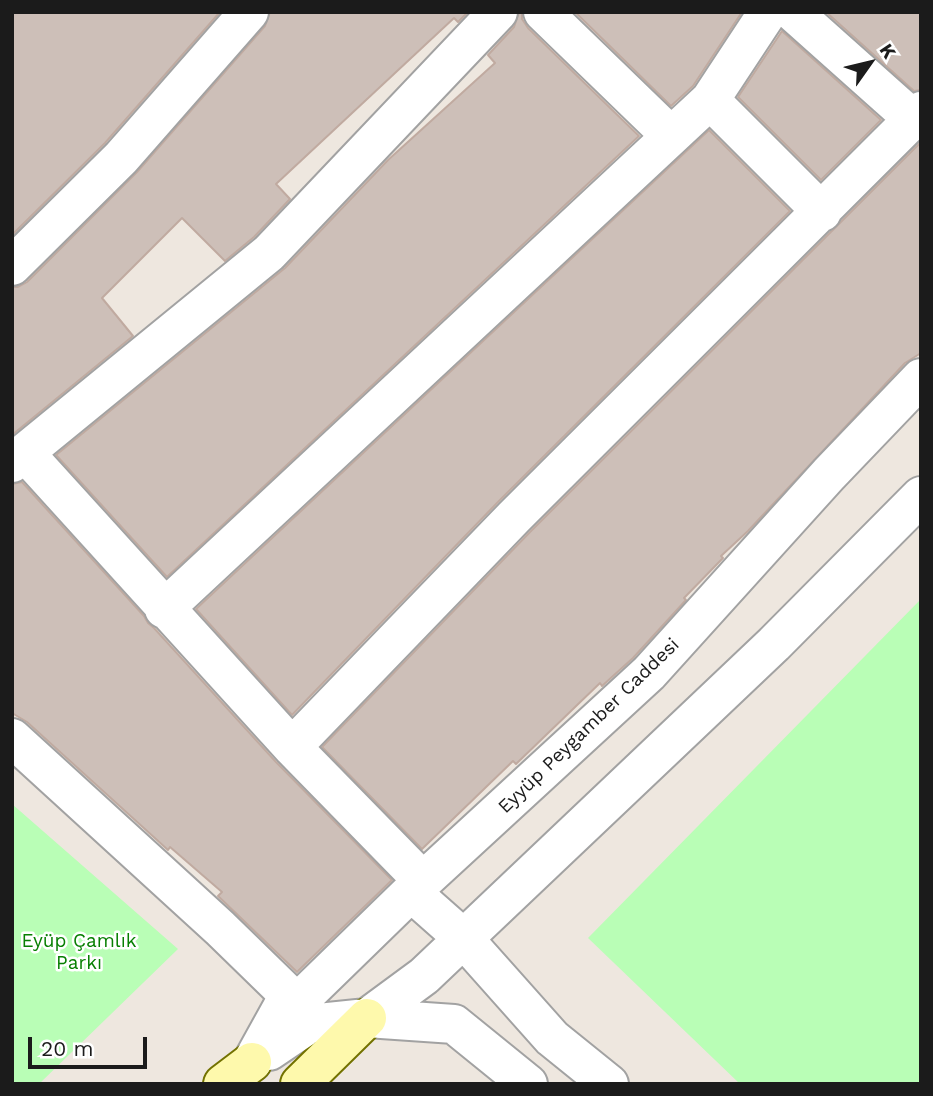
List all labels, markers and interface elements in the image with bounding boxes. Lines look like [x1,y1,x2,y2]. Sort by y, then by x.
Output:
north arrow [835,28,905,98]
text: K [875,39,901,63]
street label: Eyyüp Peygamber Caddesi [494,634,684,818]
park label: Eyüp Çamlık Parkı [22,930,136,974]
scale bar [32,1023,150,1066]
text: 20 m [41,1036,93,1061]

